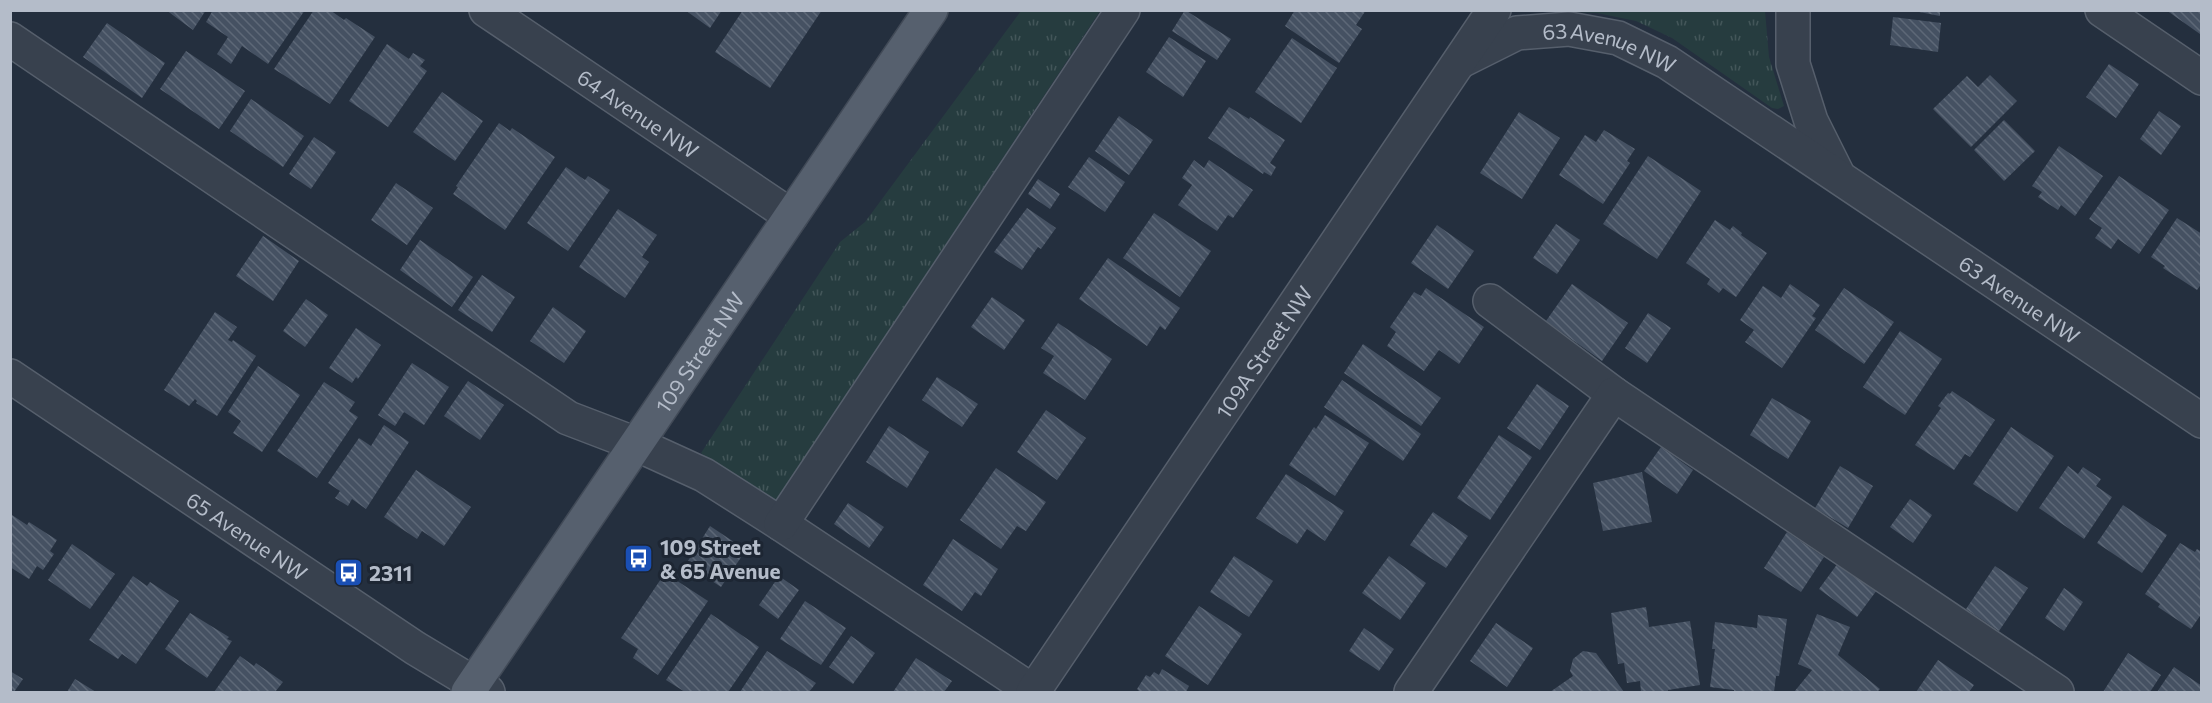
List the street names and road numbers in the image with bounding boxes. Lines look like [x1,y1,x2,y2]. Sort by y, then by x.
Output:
street label: 63 Avenue NW [1541,16,1680,77]
street label: 64 Avenue NW [573,63,704,163]
street label: 63 Avenue NW [1955,249,2085,348]
street label: 109A Street NW [1210,281,1317,422]
street label: 109 Street NW [649,287,749,417]
street label: 65 Avenue NW [182,486,313,585]

